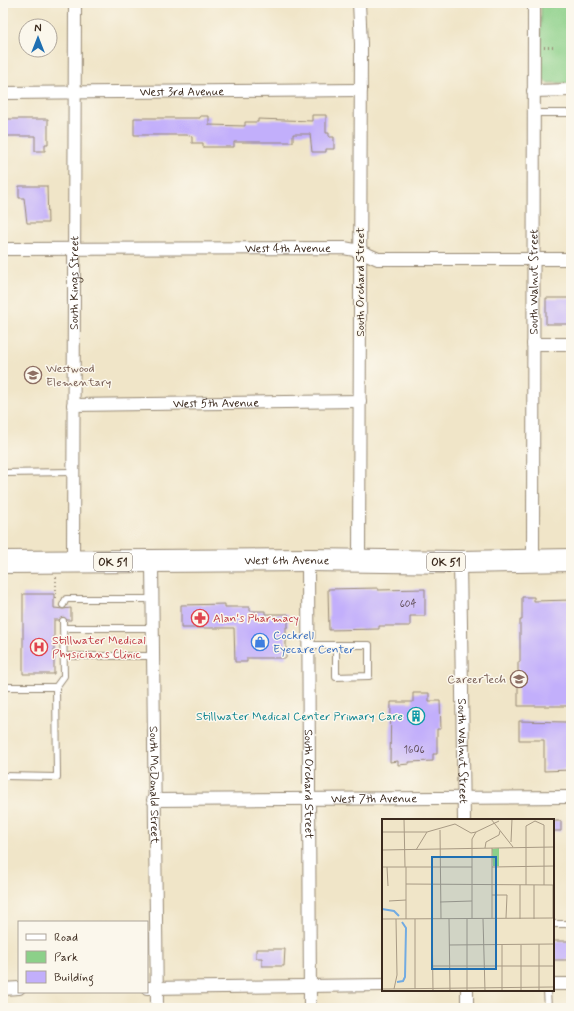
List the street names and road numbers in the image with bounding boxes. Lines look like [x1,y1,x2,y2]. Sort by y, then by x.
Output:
street label: West 3rd Avenue [140,84,224,101]
street label: South Orchard Street [353,227,369,337]
street label: South Walnut Street [526,229,543,335]
street label: South Kings Street [67,235,83,330]
street label: West 4th Avenue [245,241,331,257]
street label: West 5th Avenue [173,395,259,413]
road number: OK 51 [94,553,132,571]
street label: West 6th Avenue [244,553,330,569]
road number: OK 51 [427,553,465,571]
street label: South Walnut Street [453,698,471,804]
street label: South McDonald Street [145,726,162,844]
street label: South Orchard Street [300,729,316,839]
street label: West 7th Avenue [331,791,417,808]

